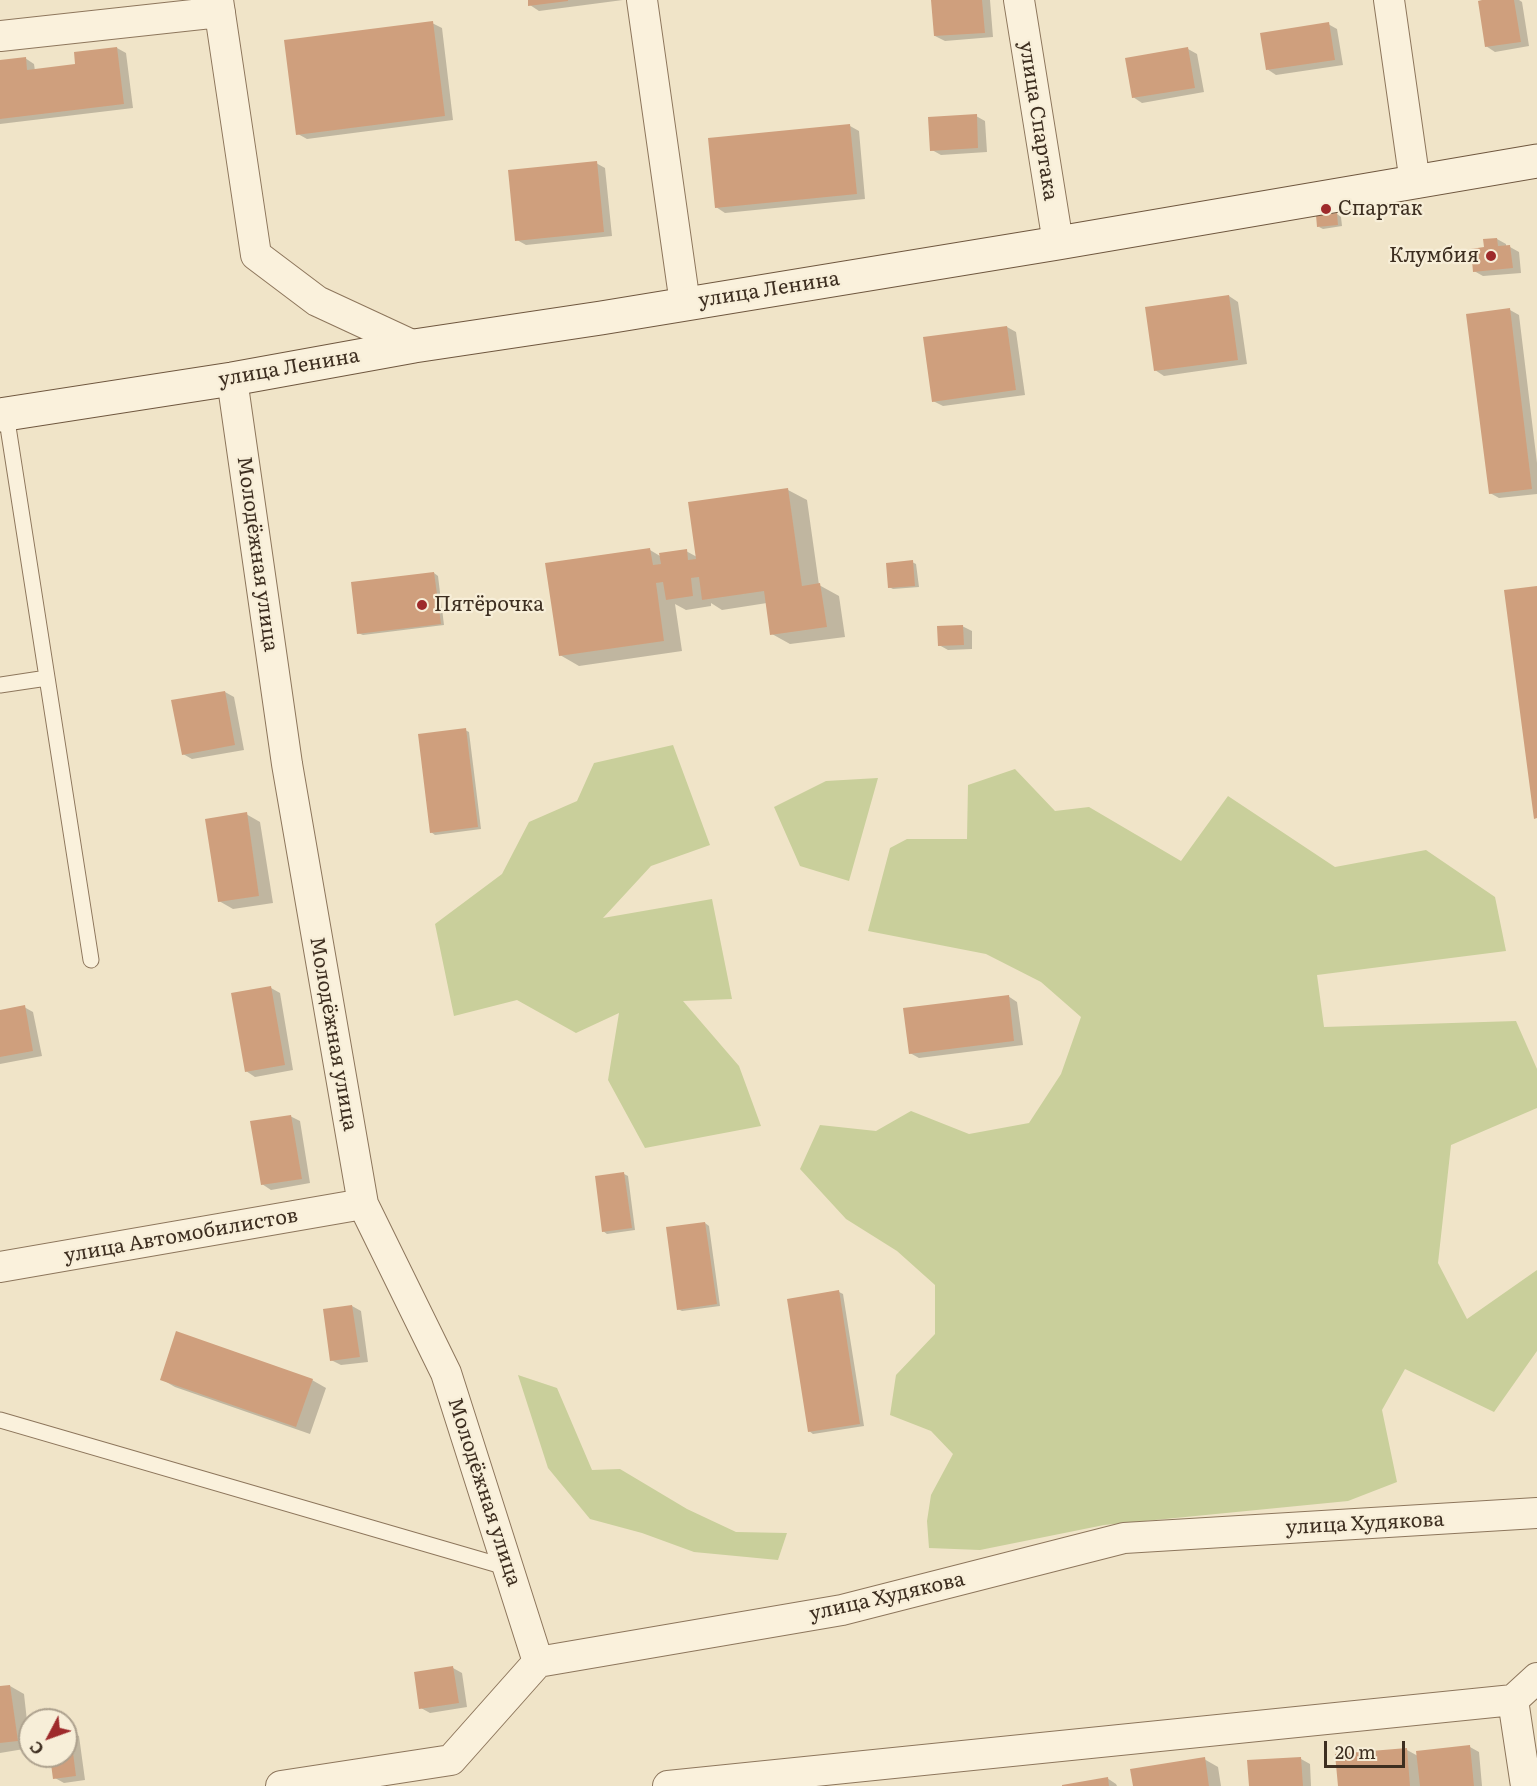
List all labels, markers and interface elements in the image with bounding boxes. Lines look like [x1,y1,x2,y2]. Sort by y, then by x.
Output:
street label: улица Спартака [1014,40,1062,202]
place label: Спартак [1338,197,1423,221]
marker: Спартак [1319,202,1333,216]
place label: Клумбия [1389,244,1479,268]
marker: Клумбия [1484,249,1498,263]
street label: улица Ленина [697,267,841,313]
street label: улица Ленина [217,344,361,392]
street label: Молодёжная улица [231,455,283,653]
place label: Пятёрочка [434,593,544,617]
marker: Пятёрочка [415,598,429,612]
street label: Молодёжная улица [304,935,362,1133]
street label: улица Автомобилистов [62,1204,300,1268]
street label: Молодёжная улица [442,1395,526,1589]
street label: улица Худякова [1285,1508,1445,1540]
street label: улица Худякова [807,1567,967,1627]
north arrow [18,1708,78,1768]
scale bar [1327,1729,1408,1767]
text: С [23,1736,49,1761]
text: 20 m [1335,1738,1376,1765]

